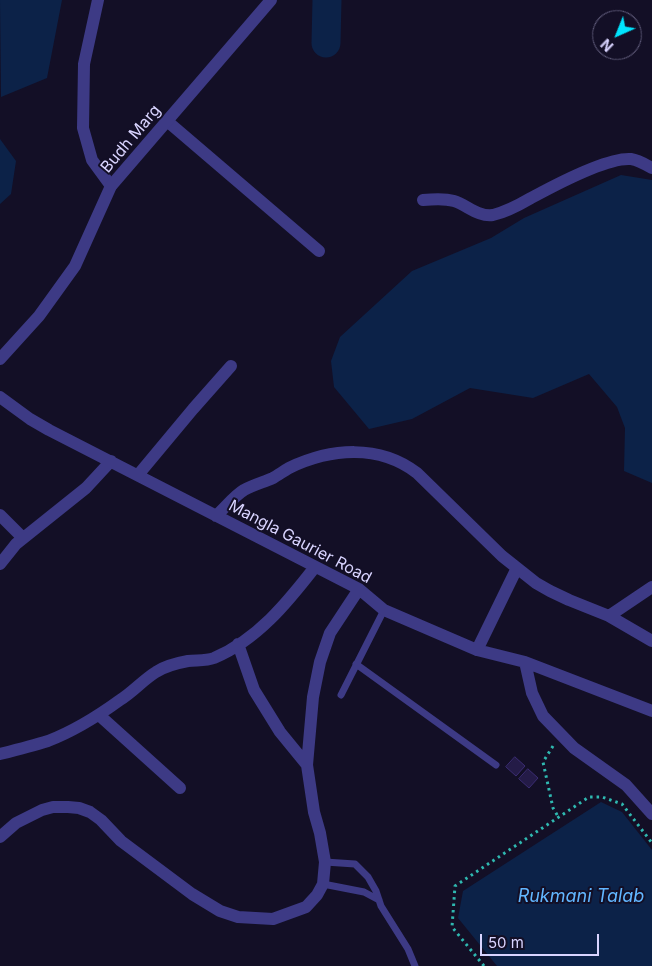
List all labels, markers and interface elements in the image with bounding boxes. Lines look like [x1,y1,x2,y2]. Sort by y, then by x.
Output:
north arrow [592,10,642,60]
text: N [597,36,617,55]
street label: Budh Marg [97,101,165,177]
street label: Mangla Gaurier Road [225,496,375,588]
water label: Rukmani Talab [518,886,644,908]
scale bar [482,924,601,956]
text: 50 m [488,933,524,952]

